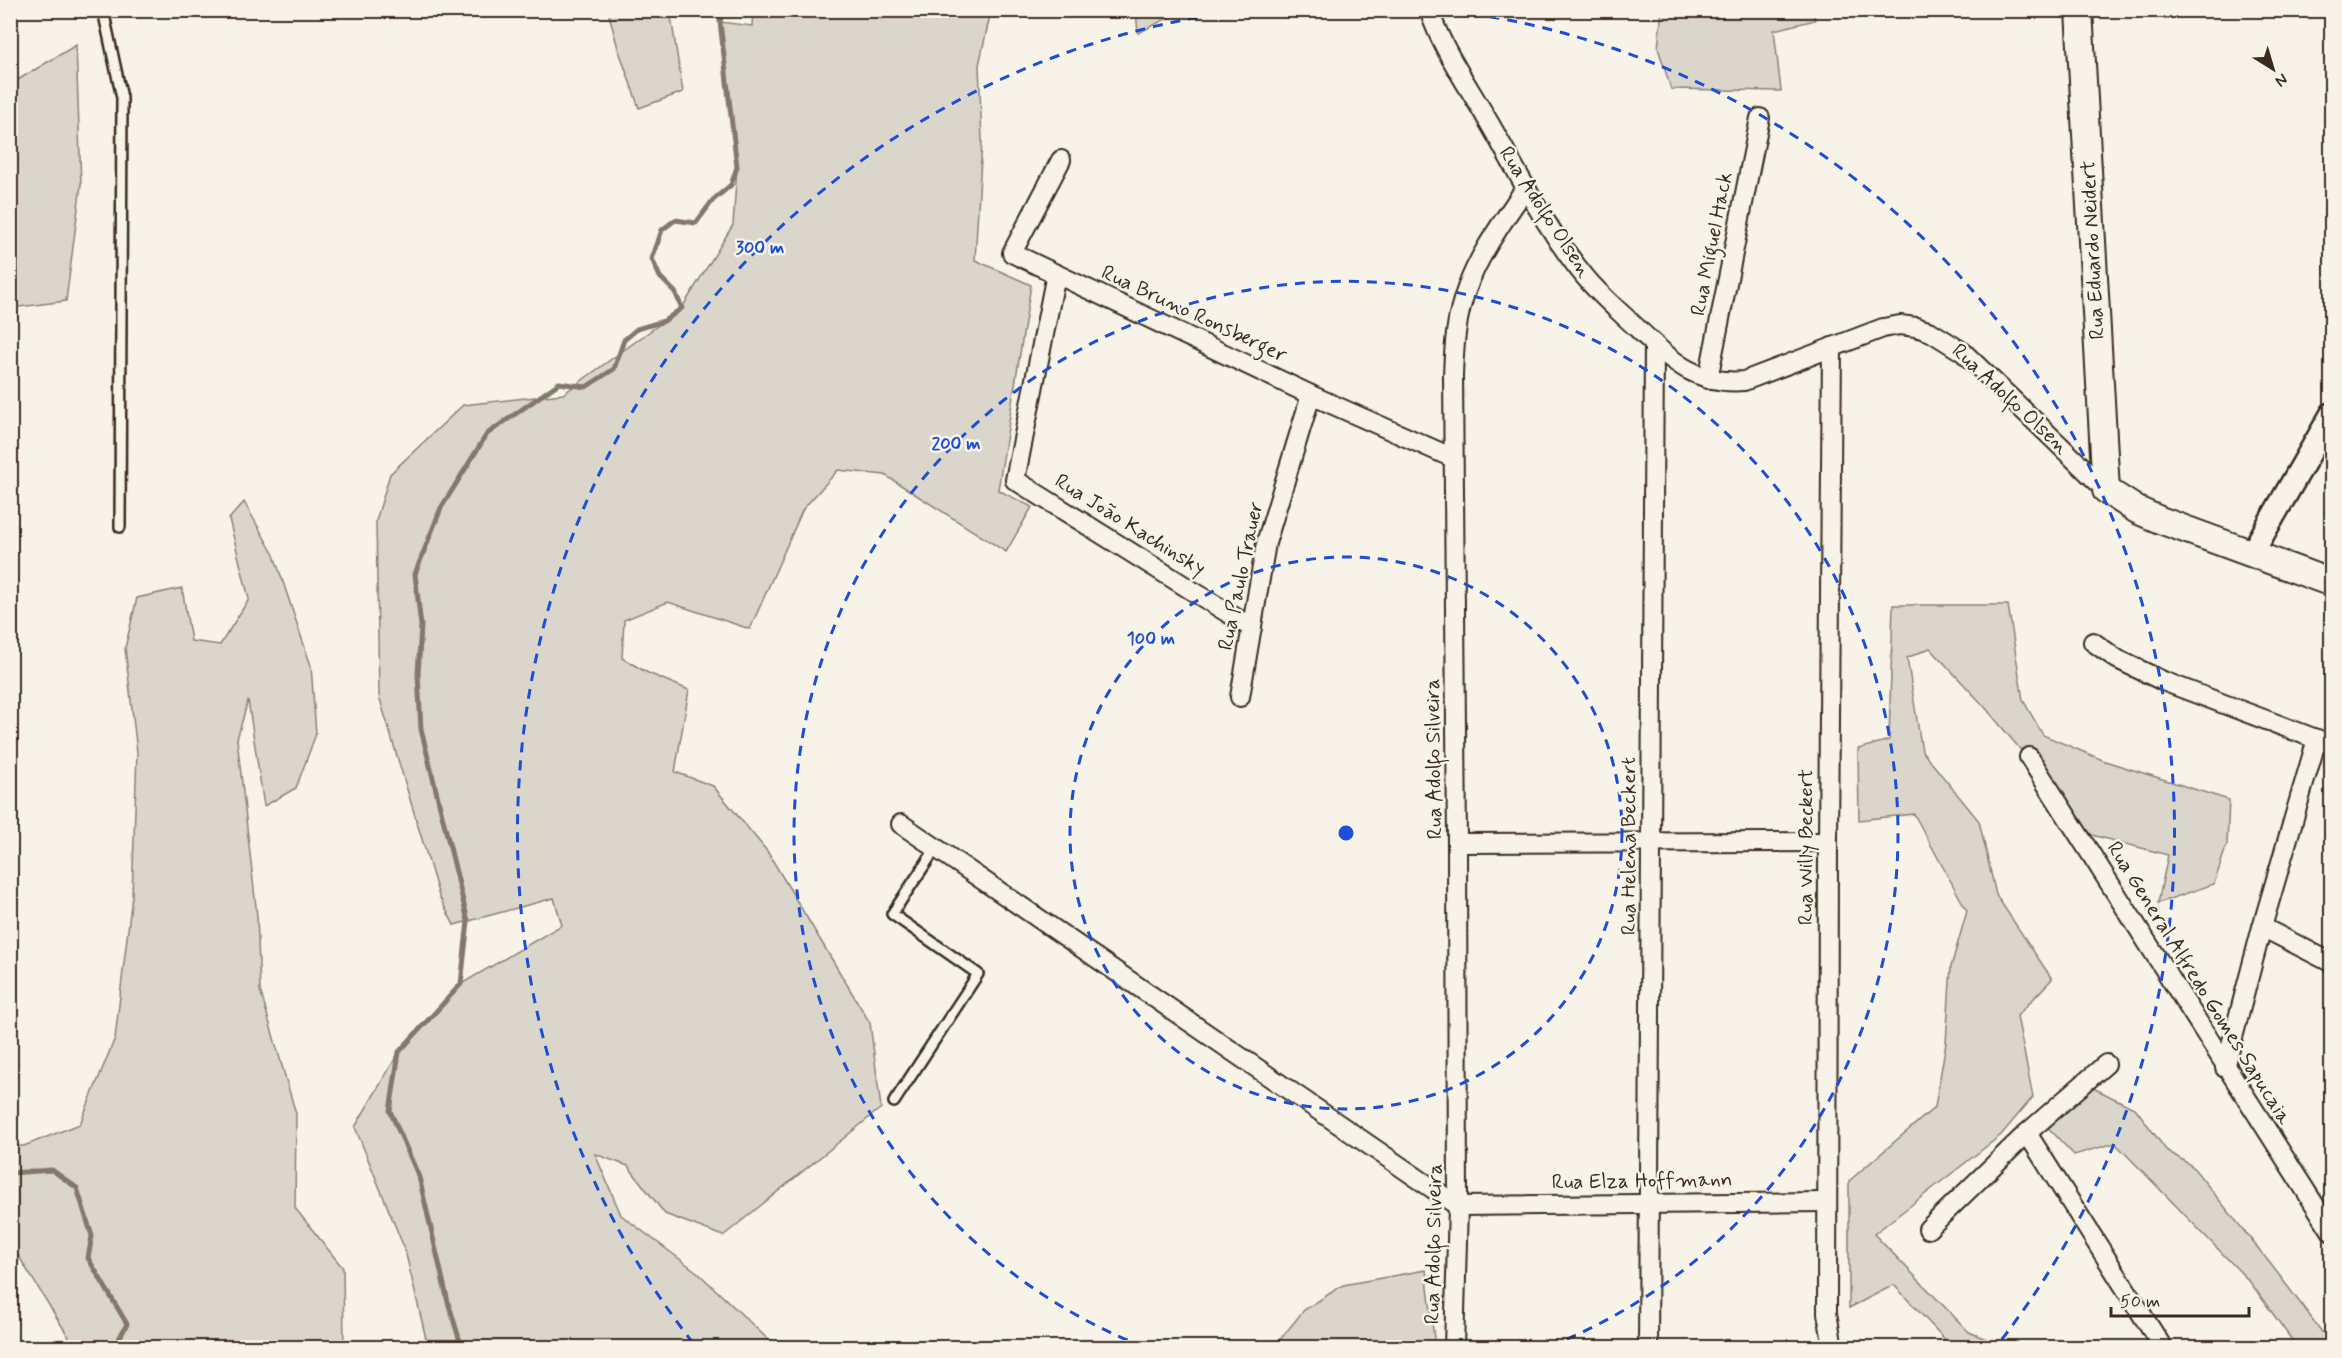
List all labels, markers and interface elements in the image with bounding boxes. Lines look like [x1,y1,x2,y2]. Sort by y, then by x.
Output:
north arrow [2243,39,2303,99]
text: N [2271,68,2292,91]
street label: Rua Adolfo Olsen [1490,141,1598,284]
street label: Rua Eduardo Neidert [2074,160,2112,340]
street label: Rua Miguel Hack [1684,170,1742,319]
text: 300 m [736,236,784,260]
street label: Rua Bruno Ronsberger [1096,259,1291,371]
street label: Rua Adolfo Olsen [1944,337,2075,463]
text: 200 m [931,432,981,456]
street label: Rua João Kachinsky [1049,467,1211,583]
street label: Rua Paulo Trauer [1212,499,1270,653]
text: 100 m [1127,627,1175,651]
street label: Rua Adolfo Silveira [1419,678,1451,840]
street label: Rua Helena Beckert [1615,757,1643,935]
street label: Rua Willy Beckert [1792,769,1820,925]
centre of rings [1336,823,1356,843]
street label: Rua General Alfredo Gomes Sapucaia [2100,836,2298,1130]
street label: Rua Adolfo Silveira [1419,1163,1451,1325]
street label: Rua Elza Hoffmann [1551,1165,1733,1197]
scale bar [2111,1280,2249,1318]
text: 50 m [2120,1290,2160,1314]

